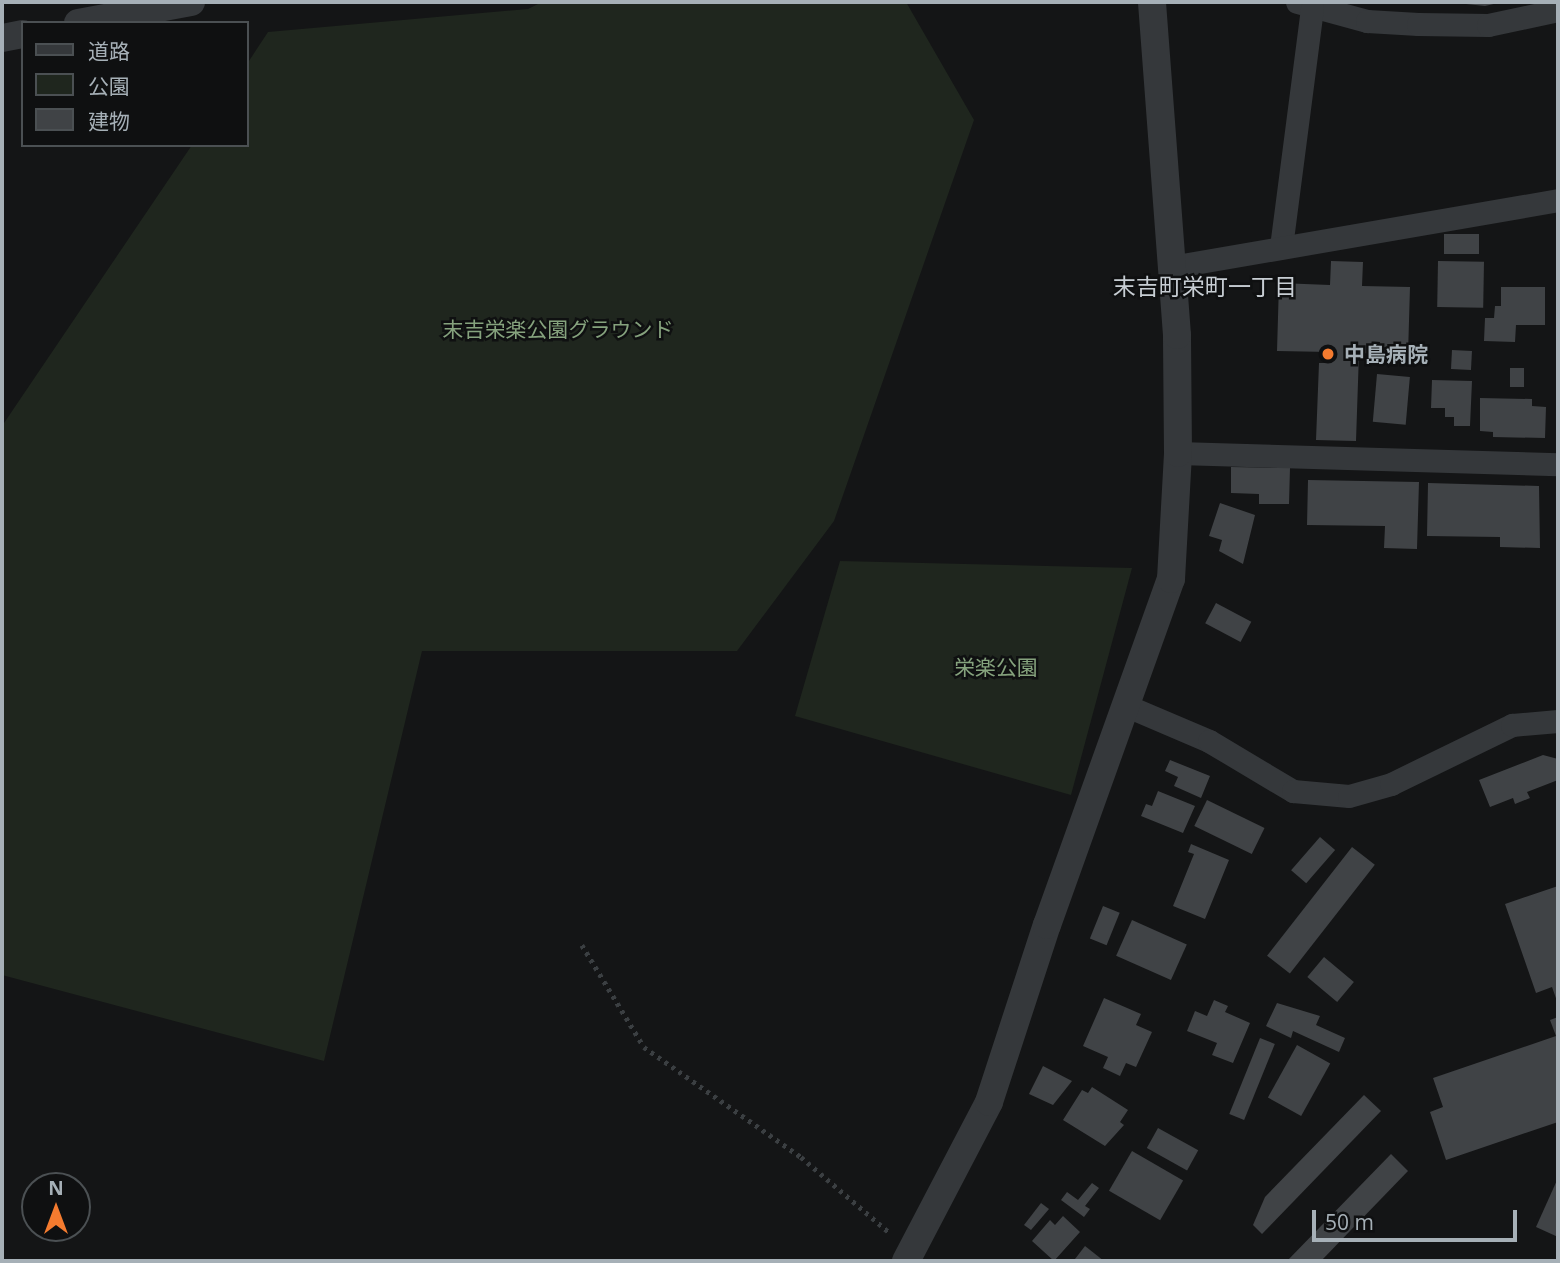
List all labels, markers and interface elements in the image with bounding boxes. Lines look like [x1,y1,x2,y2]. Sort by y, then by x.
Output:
legend [21,21,248,147]
text: 道路 [88,37,130,65]
text: 公園 [88,72,130,100]
text: 建物 [88,107,130,135]
district label: 末吉町栄町一丁目 [1113,272,1297,300]
park label: 末吉栄楽公園グラウンド [443,316,673,342]
place label: 中島病院 [1344,341,1428,367]
marker: 中島病院 [1318,344,1338,364]
park label: 栄楽公園 [954,654,1038,680]
north arrow [21,1172,91,1242]
text: N [48,1175,64,1201]
scale bar [1315,1196,1520,1240]
text: 50 m [1325,1208,1374,1236]

